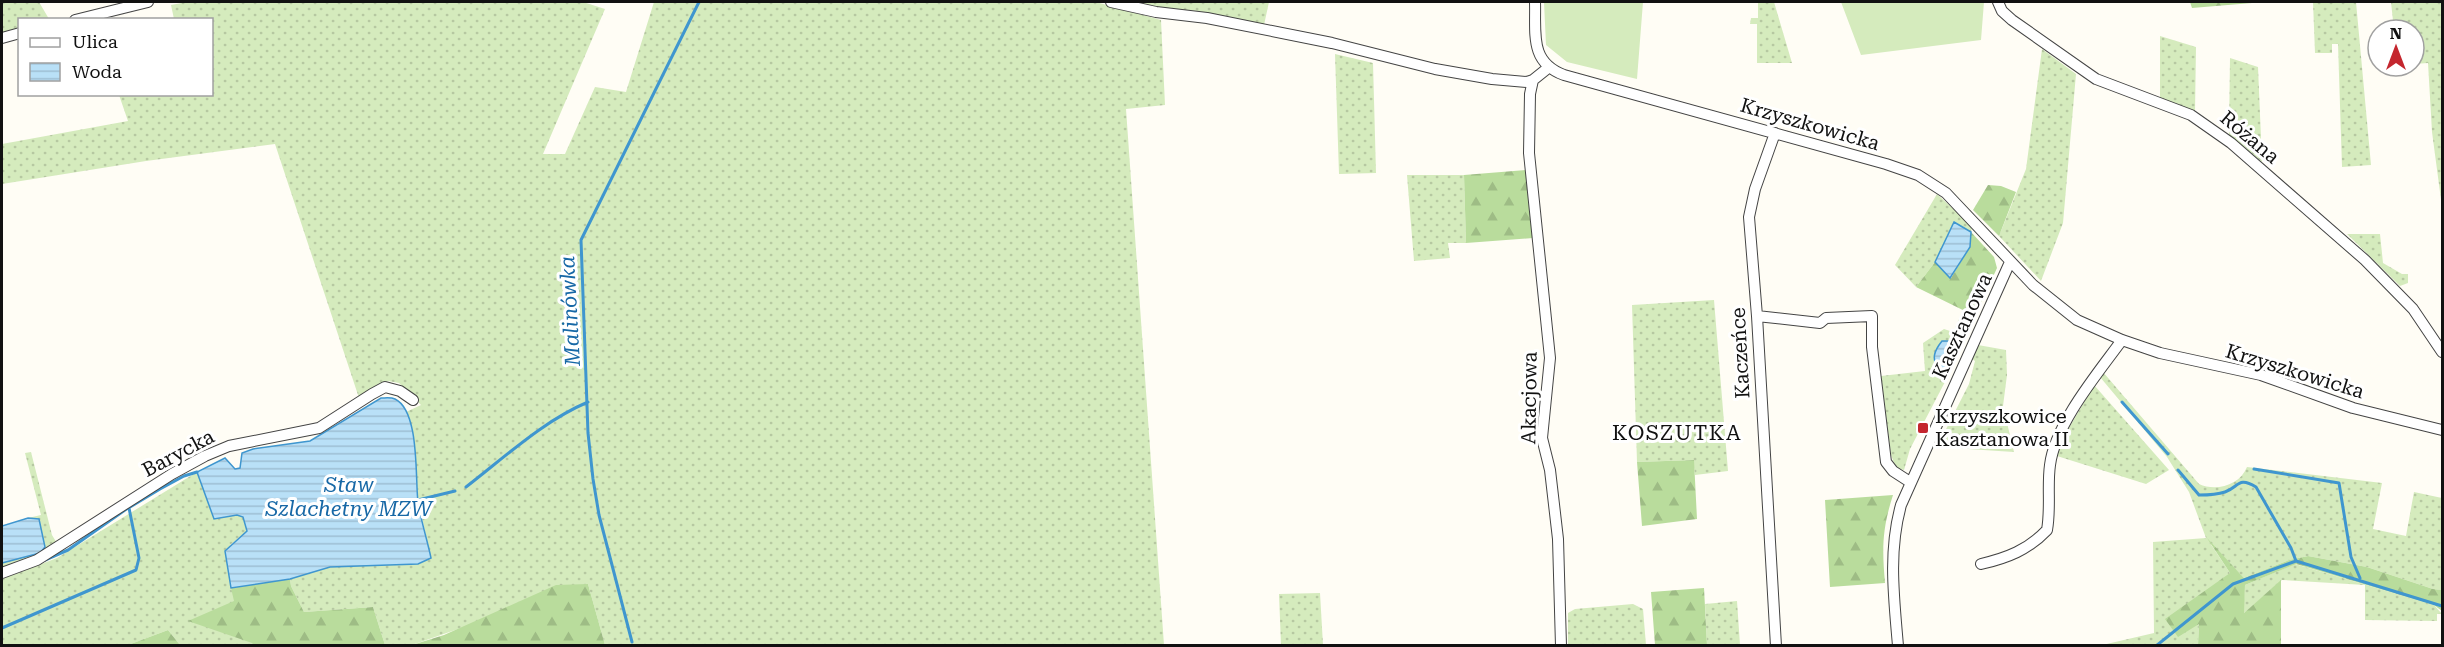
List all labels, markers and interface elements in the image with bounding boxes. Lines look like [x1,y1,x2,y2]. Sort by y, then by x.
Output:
legend [18,18,213,96]
north arrow [2366,18,2426,78]
text: N [2390,24,2402,43]
text: Ulica [72,31,118,52]
text: Woda [72,61,122,82]
street label: Krzyszkowicka [1738,93,1882,155]
street label: Różana [2216,105,2285,169]
water label: Malinówka [555,255,585,368]
street label: Kasztanowa [1927,269,1997,383]
street label: Kaczeńce [1726,307,1754,399]
street label: Krzyszkowicka [2223,339,2367,404]
street label: Akacjowa [1516,351,1542,445]
place label: Krzyszkowice Kasztanowa II [1935,404,2069,451]
district label: KOSZUTKA [1612,421,1742,445]
marker: Krzyszkowice Kasztanowa II [1916,421,1930,435]
street label: Barycka [138,424,218,482]
water label: Staw Szlachetny MZW [264,473,434,521]

